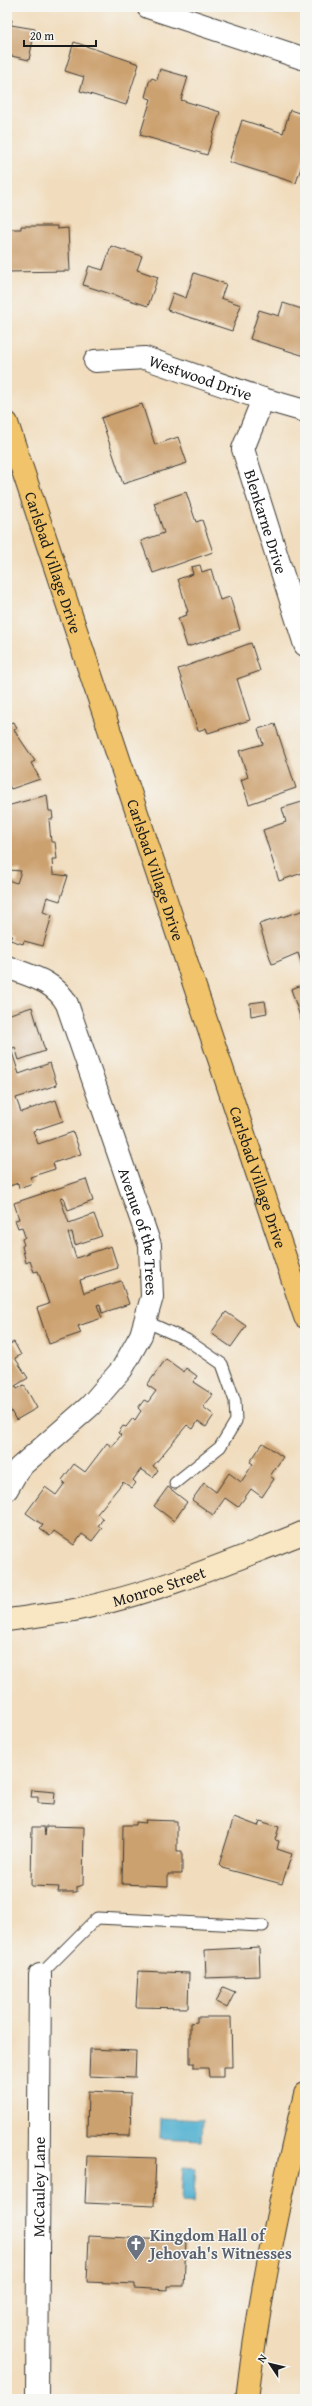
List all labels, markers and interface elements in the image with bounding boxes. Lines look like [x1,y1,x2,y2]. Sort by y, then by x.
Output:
scale bar [24,22,96,48]
text: 20 m [30,27,54,44]
street label: Westwood Drive [146,348,256,406]
street label: Blenkarne Drive [238,466,294,577]
street label: Carlsbad Village Drive [19,488,88,637]
street label: Carlsbad Village Drive [121,796,191,944]
street label: Carlsbad Village Drive [224,1103,293,1251]
street label: Avenue of the Trees [112,1164,164,1296]
street label: Monroe Street [110,1560,209,1612]
street label: McCauley Lane [26,2137,51,2237]
place label: Kingdom Hall of Jehovah's Witnesses [147,2223,292,2265]
church icon: Kingdom Hall of Jehovah's Witnesses [125,2233,147,2261]
north arrow [250,2344,290,2384]
text: N [253,2350,271,2366]

